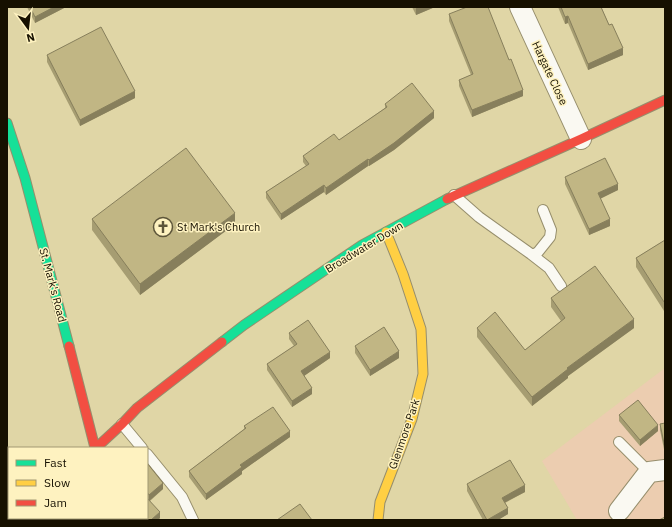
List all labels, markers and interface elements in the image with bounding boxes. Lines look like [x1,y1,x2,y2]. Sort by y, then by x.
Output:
north arrow [8,8,48,48]
text: N [25,30,36,45]
street label: Hargate Close [529,39,571,107]
church icon: St Mark's Church [152,216,174,238]
street label: Broadwater Down [322,218,406,276]
place label: St Mark's Church [177,220,260,234]
street label: St. Mark's Road [36,246,70,324]
street label: Glenmore Park [385,397,423,471]
legend [8,447,148,519]
text: Fast [44,455,67,470]
text: Slow [44,475,70,490]
text: Jam [44,495,67,510]

